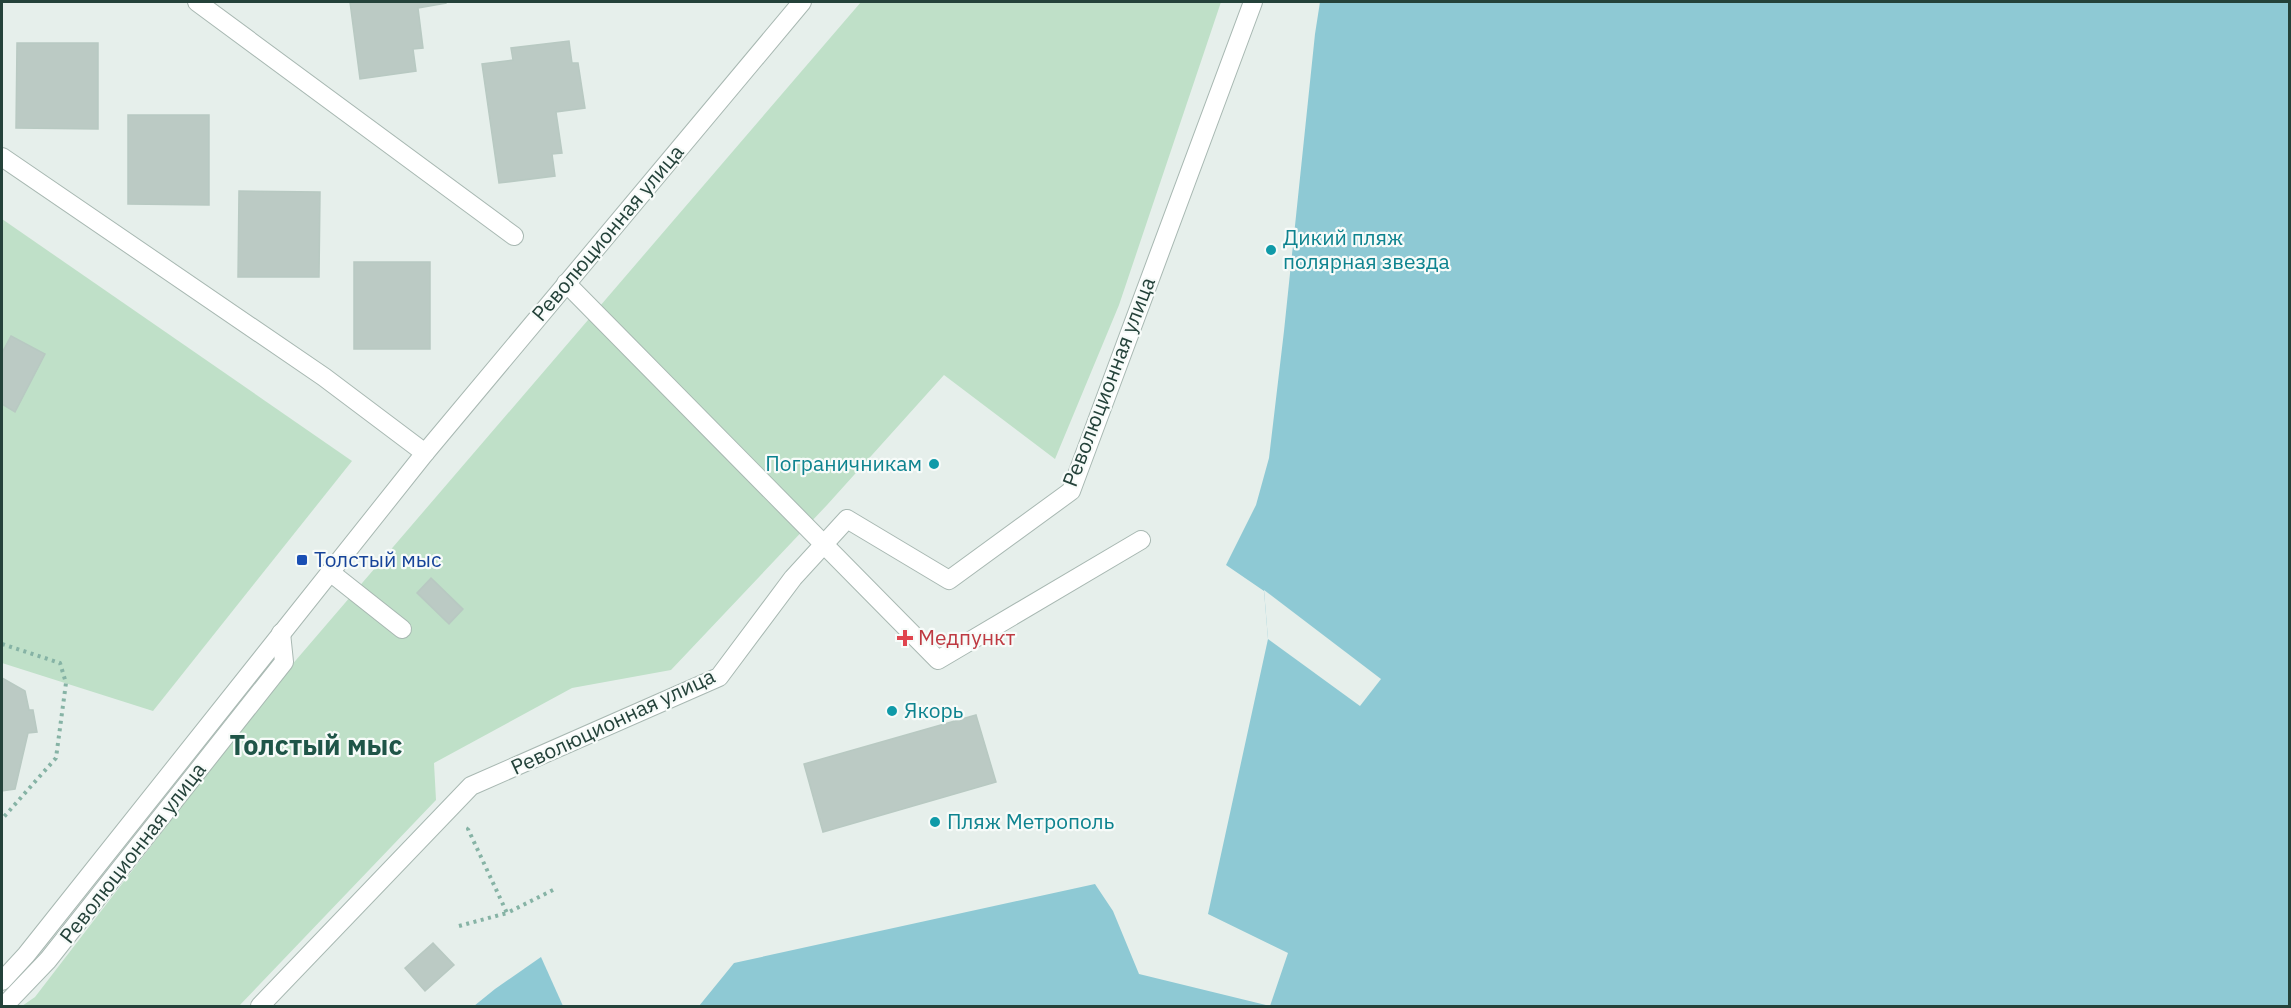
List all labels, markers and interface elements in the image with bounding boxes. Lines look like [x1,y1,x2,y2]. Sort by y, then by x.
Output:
street label: Революционная улица [525,138,689,327]
place label: Дикий пляж полярная звезда [1283,223,1450,275]
marker: Дикий пляж полярная звезда [1264,243,1278,257]
street label: Революционная улица [1055,273,1161,491]
place label: Пограничникам [765,449,922,477]
marker: Пограничникам [927,457,941,471]
place label: Толстый мыс [314,545,442,573]
marker: Толстый мыс [295,553,309,567]
place label: Медпункт [918,623,1016,651]
marker: Медпункт [896,629,914,647]
street label: Революционная улица [506,661,719,781]
place label: Якорь [904,696,964,724]
marker: Якорь [885,704,899,718]
district label: Толстый мыс [230,727,402,762]
street label: Революционная улица [53,756,212,949]
place label: Пляж Метрополь [947,807,1115,835]
marker: Пляж Метрополь [928,815,942,829]

